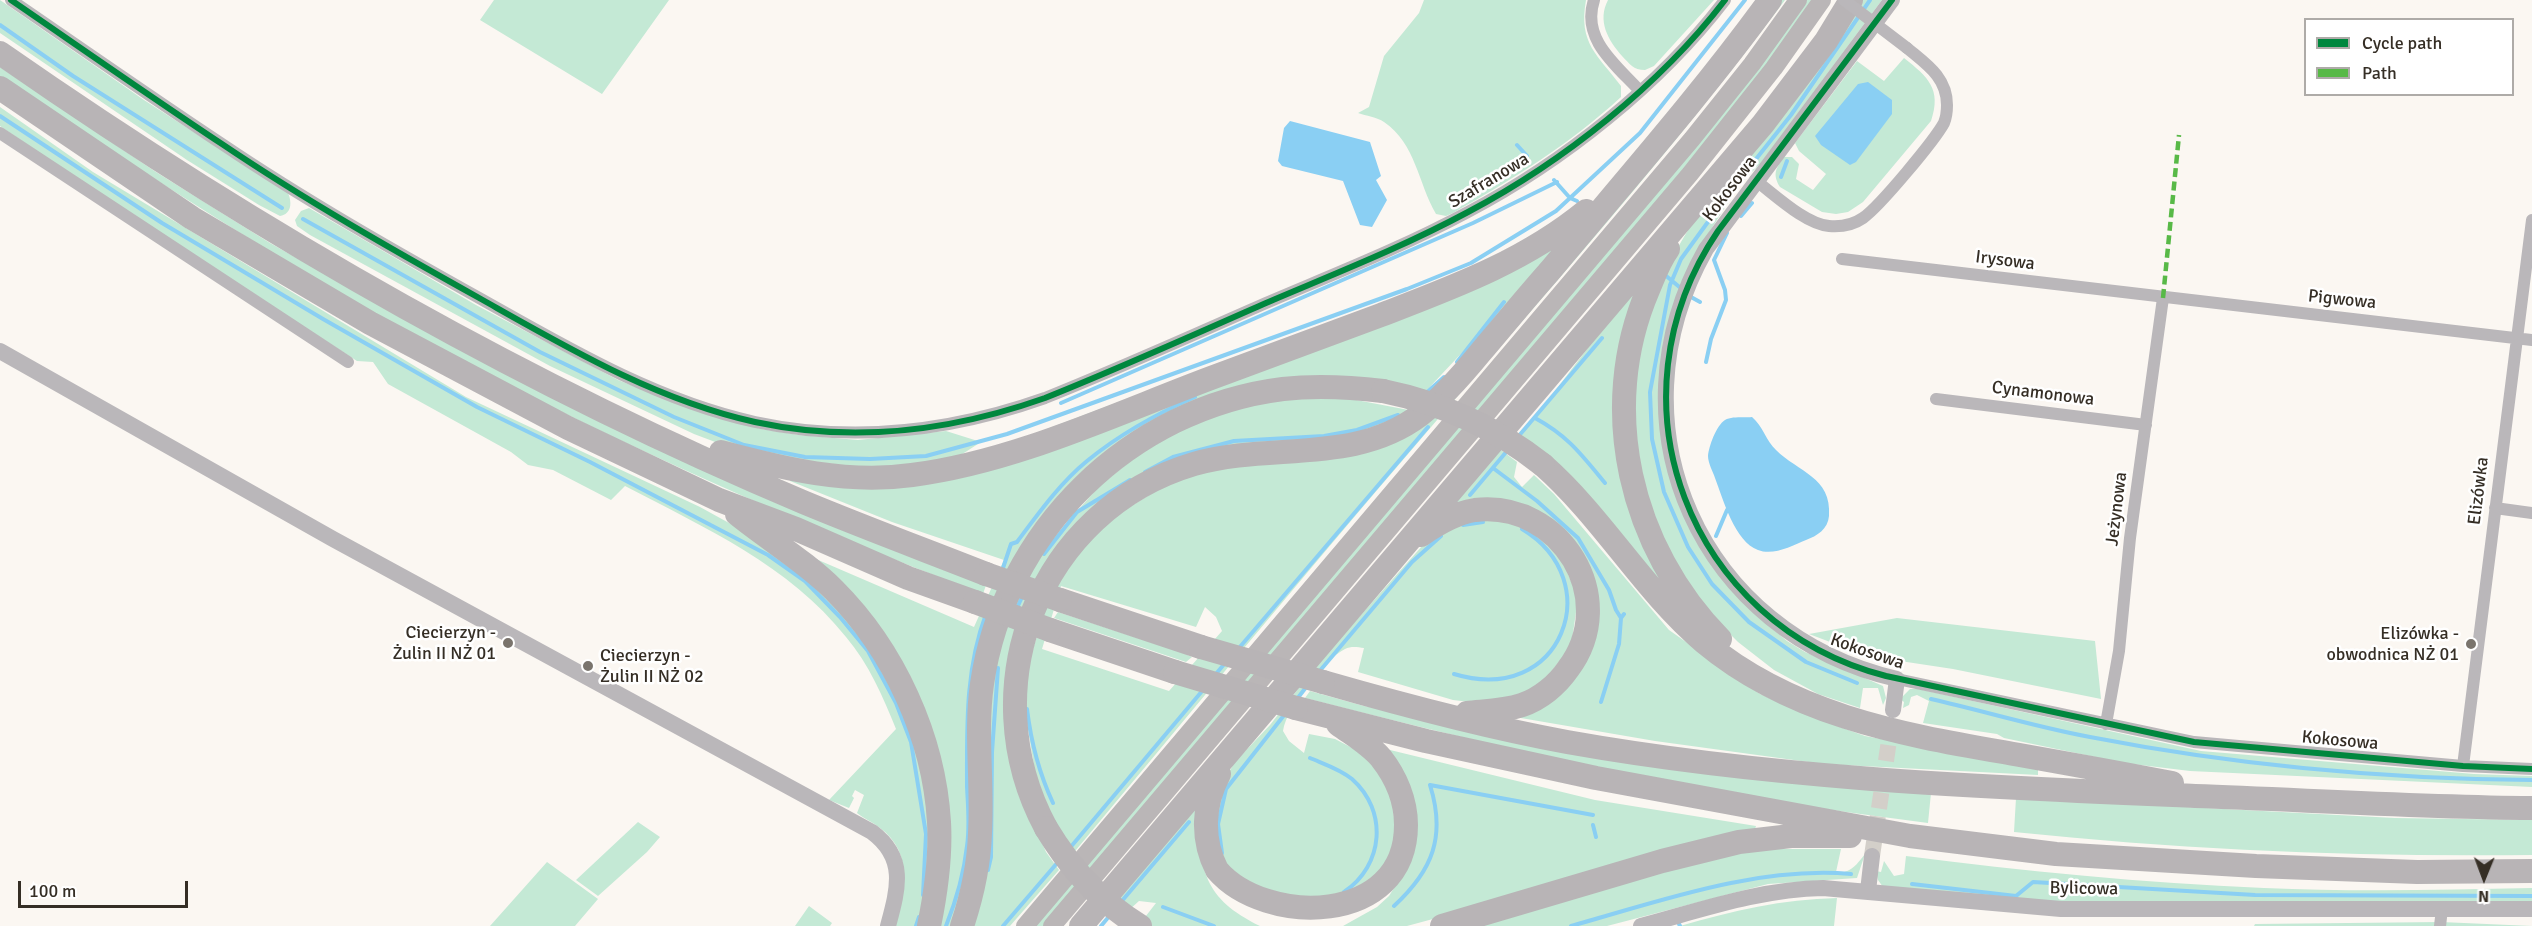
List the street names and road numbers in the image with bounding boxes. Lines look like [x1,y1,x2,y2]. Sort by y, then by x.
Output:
street label: Szafranowa [1445,149,1533,213]
street label: Kokosowa [1698,152,1762,226]
street label: Irysowa [1974,247,2036,275]
street label: Pigwowa [2307,286,2377,314]
street label: Cynamonowa [1991,377,2095,411]
street label: Elizówka [2464,456,2494,526]
street label: Jeżynowa [2102,471,2132,547]
street label: Kokosowa [1827,629,1907,675]
street label: Kokosowa [2301,727,2379,755]
street label: Bylicowa [2049,878,2119,900]

